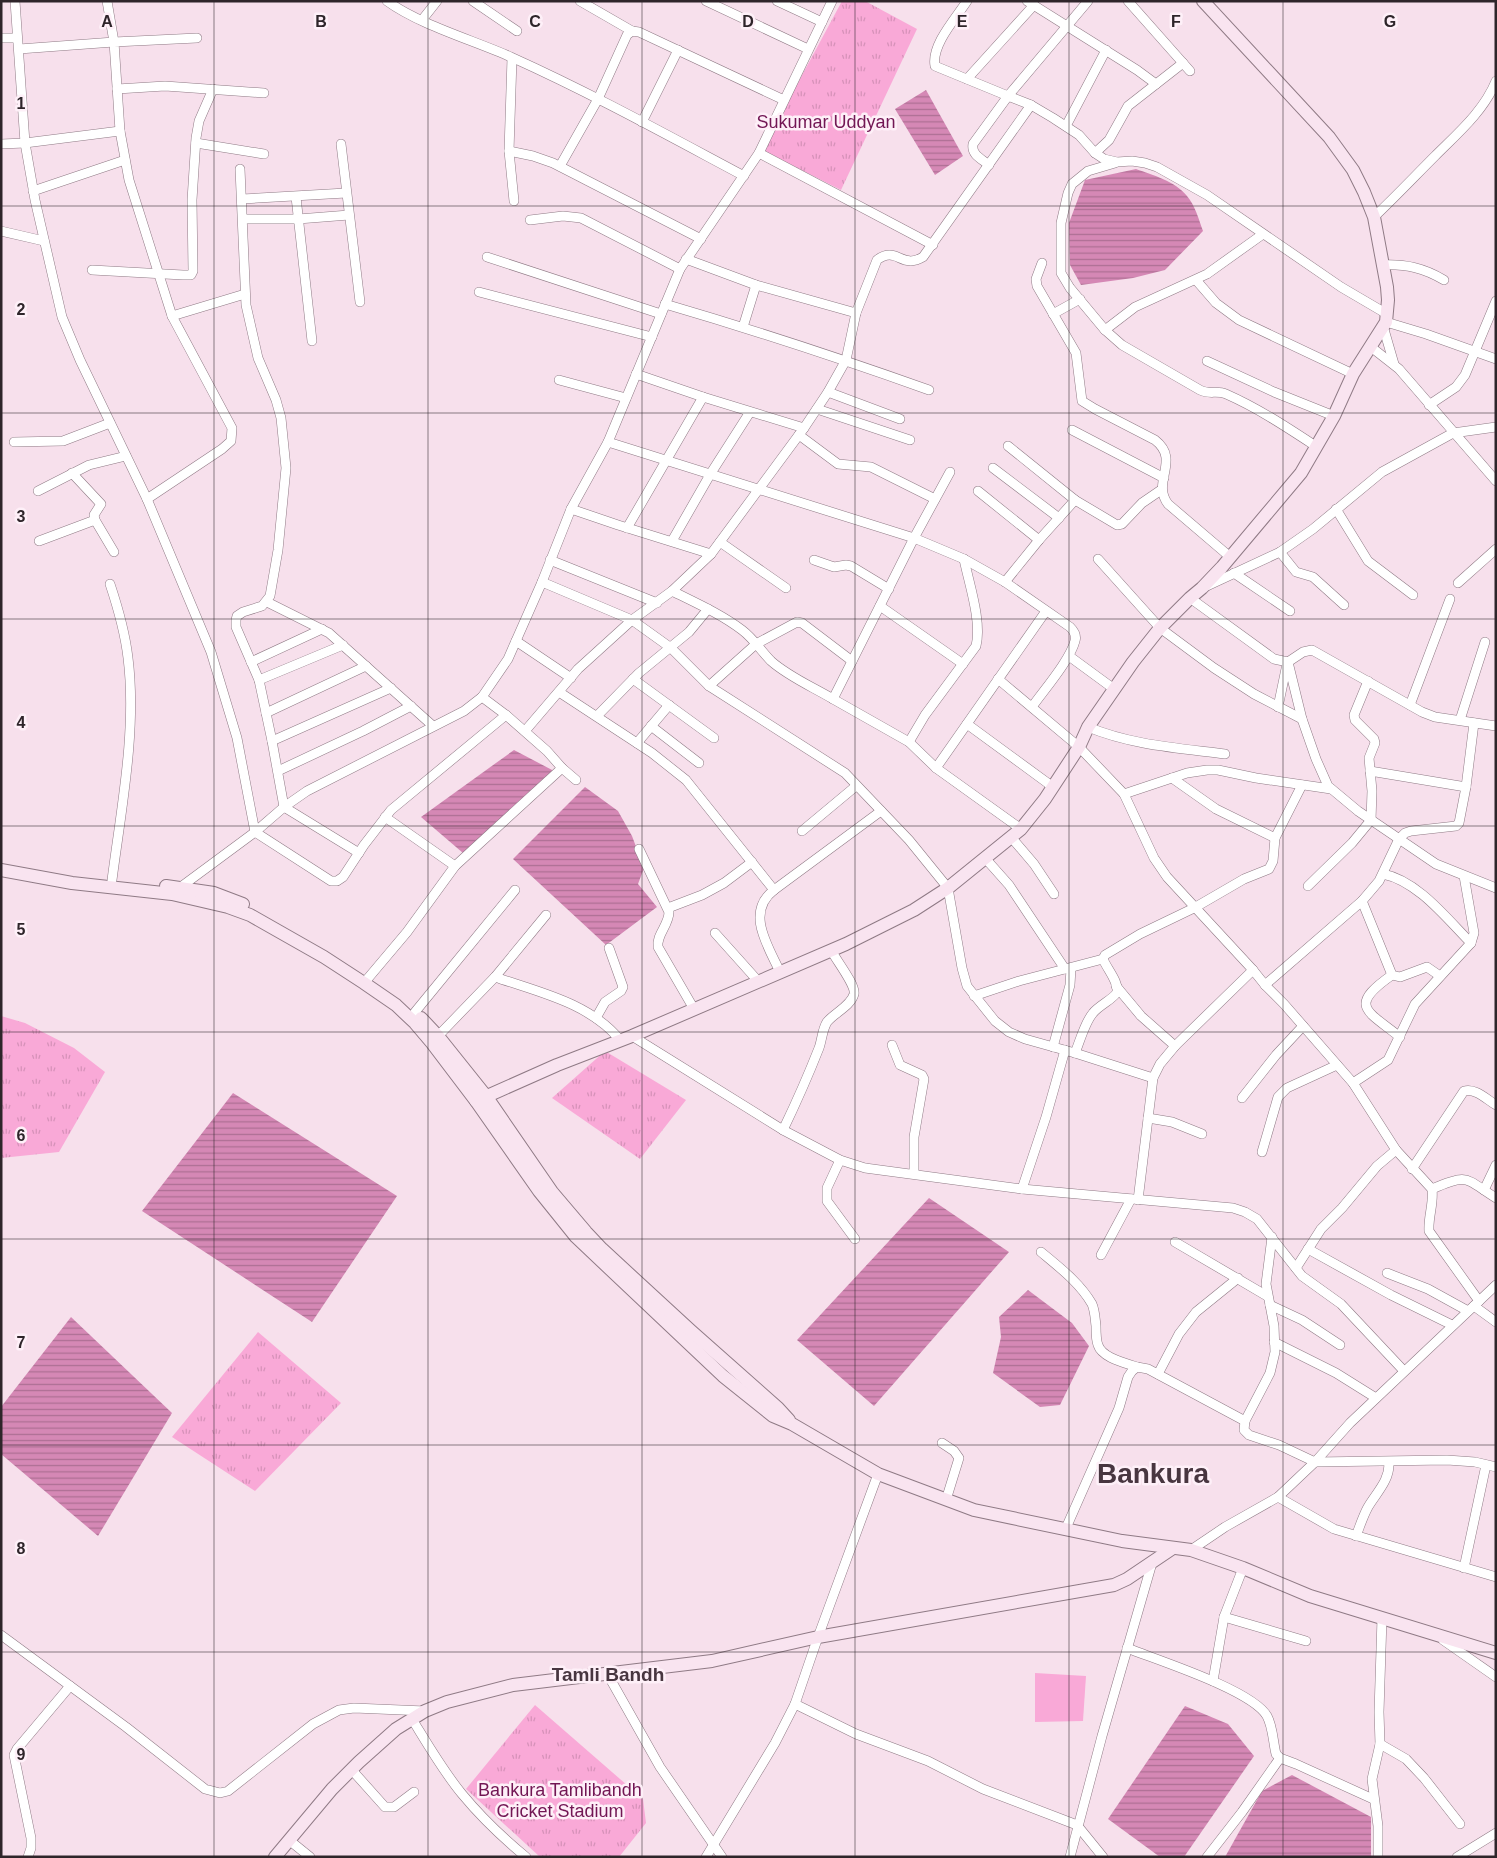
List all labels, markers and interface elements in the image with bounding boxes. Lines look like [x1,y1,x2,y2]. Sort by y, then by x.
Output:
text: A [101,13,113,30]
text: B [315,13,327,30]
text: C [529,13,541,30]
text: D [742,13,754,30]
text: E [957,13,968,30]
text: F [1171,13,1181,30]
text: G [1384,13,1396,30]
text: 1 [17,95,26,112]
park label: Sukumar Uddyan [756,112,896,132]
text: 2 [17,301,26,318]
text: 3 [17,508,26,525]
text: 4 [17,714,26,731]
text: 5 [17,921,26,938]
text: 6 [17,1127,26,1144]
text: 7 [17,1334,26,1351]
district label: Bankura [1097,1458,1209,1489]
text: 8 [17,1540,26,1557]
district label: Tamli Bandh [552,1664,664,1685]
text: 9 [17,1746,26,1763]
park label: Bankura Tamlibandh Cricket Stadium [478,1780,642,1821]

